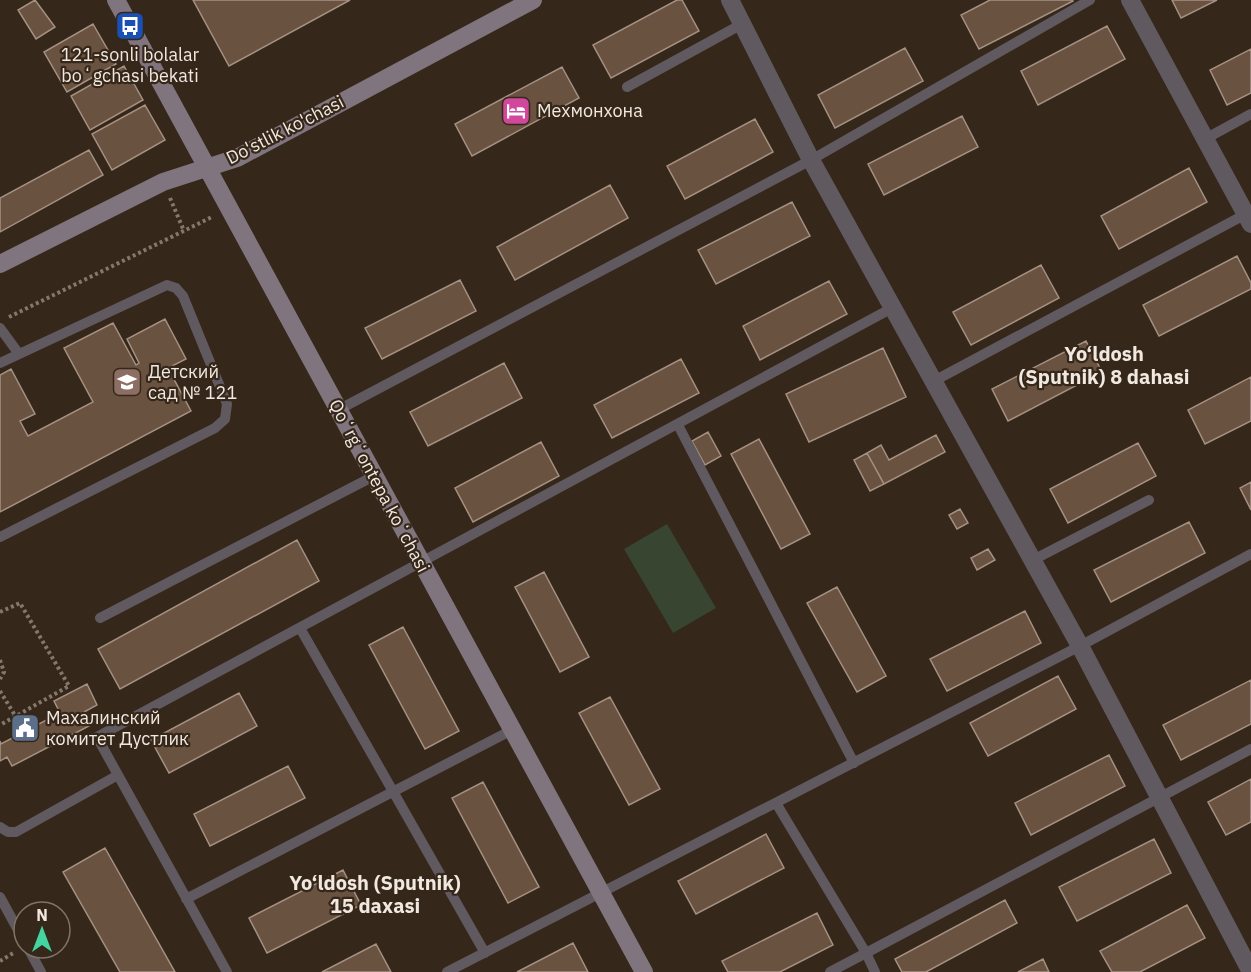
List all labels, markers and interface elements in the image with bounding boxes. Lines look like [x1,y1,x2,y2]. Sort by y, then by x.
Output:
bus stop icon: 121-sonli bolalar boʻgchasi bekati [114,10,146,42]
place label: 121-sonli bolalar boʻgchasi bekati [61,43,200,87]
street label: Do'stlik ko'chasi [222,90,348,169]
hotel icon: Мехмонхона [500,95,532,127]
place label: Мехмонхона [537,99,643,122]
district label: Yo‘ldosh (Sputnik) 8 dahasi [1019,340,1190,390]
place label: Детский сад № 121 [148,360,237,404]
school or university icon: Детский сад № 121 [111,366,143,398]
street label: Qoʻrgʻontepa koʻchasi [324,395,435,576]
place label: Махалинский комитет Дустлик [46,706,189,750]
public building icon: Махалинский комитет Дустлик [9,712,41,744]
district label: Yo‘ldosh (Sputnik) 15 daxasi [289,869,461,919]
north arrow [12,900,72,960]
text: N [36,905,48,925]

